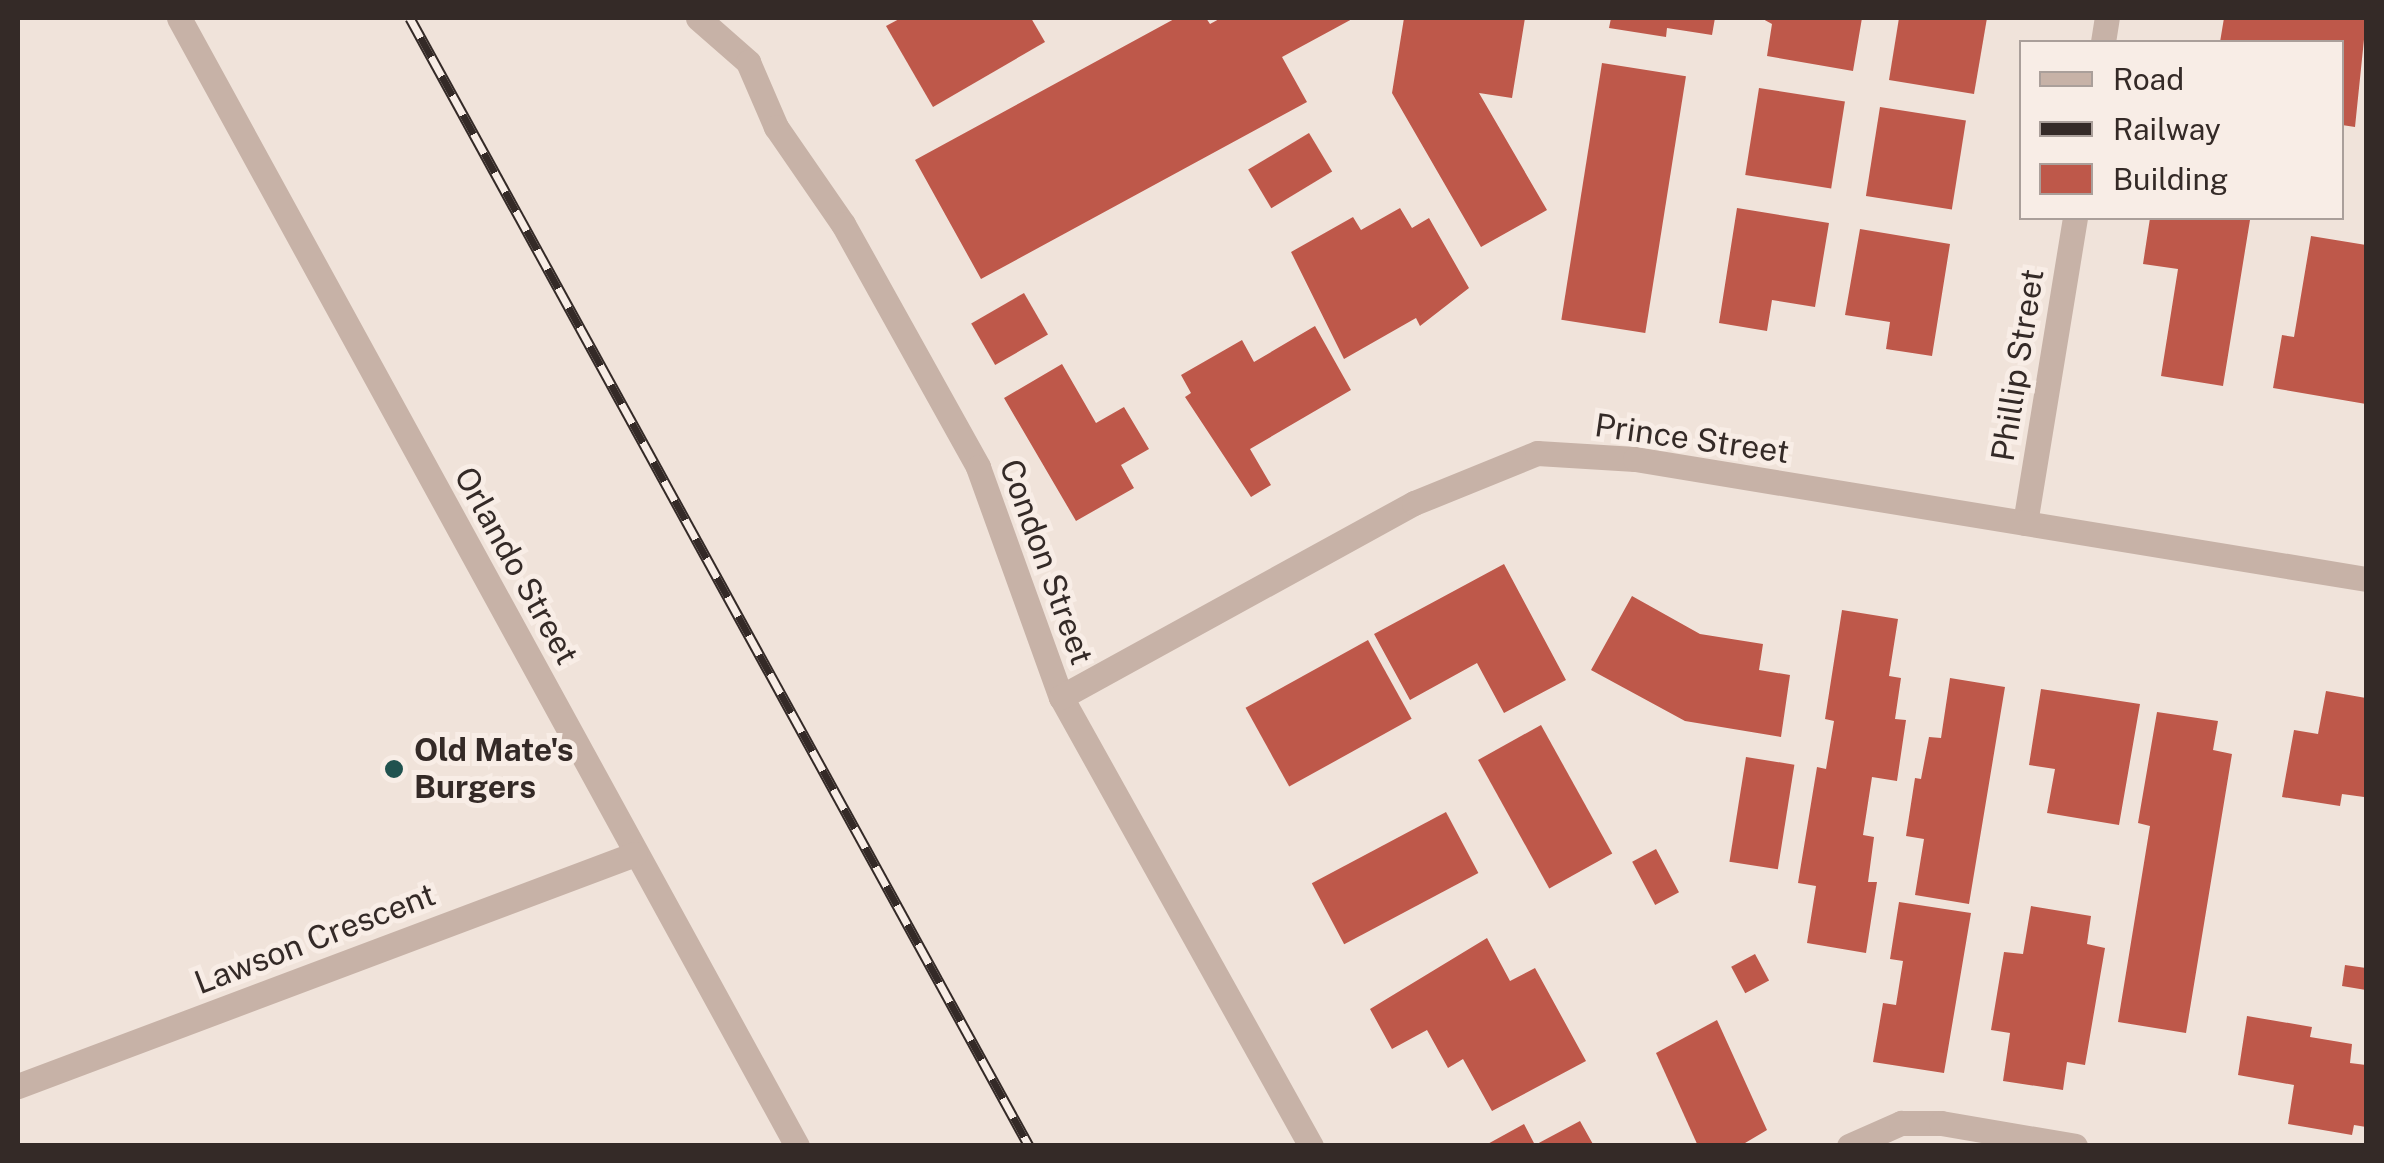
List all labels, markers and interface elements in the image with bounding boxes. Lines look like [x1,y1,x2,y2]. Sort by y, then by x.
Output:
legend [2019,40,2344,220]
text: Road [2113,61,2184,97]
text: Railway [2113,111,2221,147]
text: Building [2113,161,2228,197]
street label: Phillip Street [1984,266,2052,464]
street label: Prince Street [1592,406,1792,472]
street label: Condon Street [991,454,1101,670]
street label: Orlando Street [446,461,586,671]
place label: Old Mate's Burgers [414,732,574,807]
marker: Old Mate's Burgers [383,758,405,780]
street label: Lawson Crescent [189,875,441,1003]

